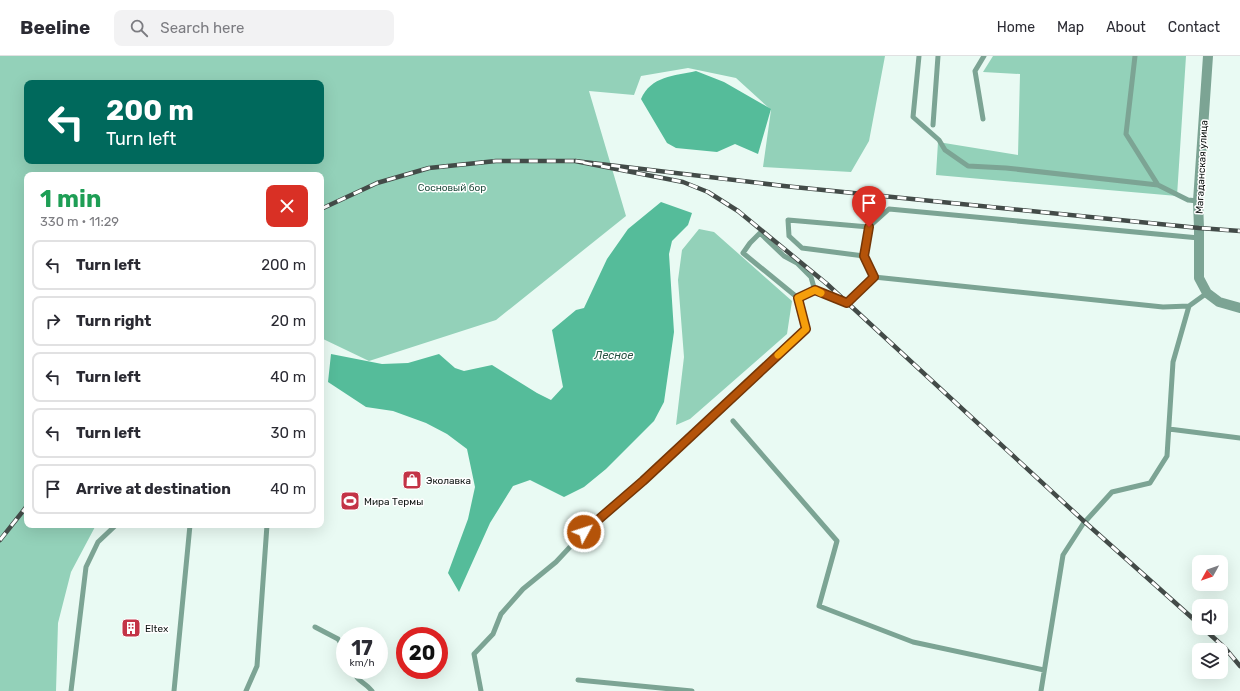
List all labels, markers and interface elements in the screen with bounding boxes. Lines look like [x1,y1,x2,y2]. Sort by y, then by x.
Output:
search box [114,10,394,46]
text: Beeline [20,16,90,39]
icon: search [128,17,150,39]
text: Search here [160,19,244,37]
text: Home [997,19,1035,36]
text: Map [1057,19,1084,36]
text: About [1106,19,1146,36]
text: Contact [1168,19,1220,36]
text: 200 m [106,94,194,127]
icon: left [40,96,92,148]
street label: Магаданская улица [1194,120,1210,214]
text: Turn left [106,128,176,150]
park label: Сосновый бор [418,182,486,194]
text: 1 min [40,185,101,213]
button: close [266,185,308,227]
pin [852,186,886,227]
icon: arrive [858,192,880,214]
text: 330 m · 11:29 [40,214,119,229]
icon: left [42,254,64,276]
text: Turn left [76,256,141,274]
text: 200 m [261,256,306,274]
icon: right [42,310,64,332]
text: Turn right [76,312,151,330]
text: 20 m [271,312,306,330]
water label: Лесное [594,349,633,362]
icon: left [42,366,64,388]
text: Turn left [76,368,141,386]
text: 40 m [270,368,306,386]
icon: left [42,422,64,444]
text: Turn left [76,424,141,442]
text: 30 m [270,424,306,442]
shop icon: Эколавка [401,469,423,491]
place label: Эколавка [426,475,471,487]
icon: arrive [42,478,64,500]
text: Arrive at destination [76,480,231,498]
text: 40 m [270,480,306,498]
sports icon: Мира Термы [339,490,361,512]
place label: Мира Термы [364,496,423,508]
position arrow [563,511,605,553]
north arrow [1192,555,1228,591]
map controls [1192,555,1228,679]
button: sound [1192,599,1228,635]
building icon: Eltex [120,617,142,639]
place label: Eltex [145,623,169,635]
speed limit sign: 20 [396,627,448,679]
text: 17 [351,636,373,660]
button: layers [1192,643,1228,679]
text: km/h [350,657,374,669]

